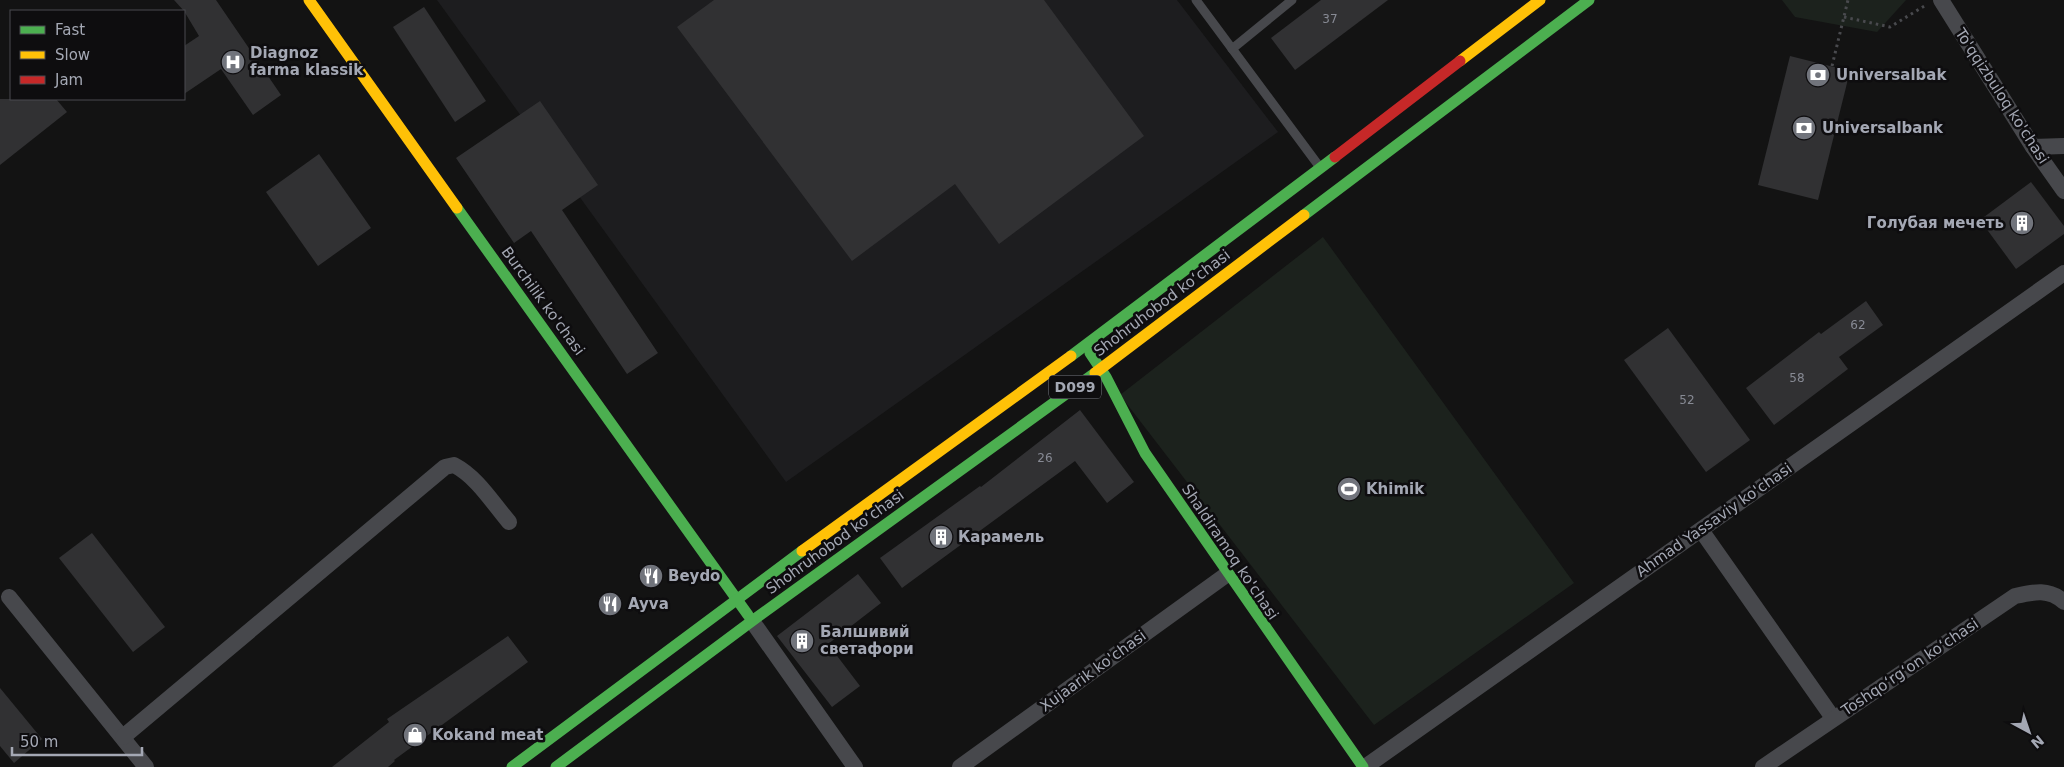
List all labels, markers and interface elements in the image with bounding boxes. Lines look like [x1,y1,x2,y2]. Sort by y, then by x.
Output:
legend [10,10,185,100]
house number: 37 [1322,12,1338,26]
text: Fast [55,21,85,39]
street label: To'qqizbuloq ko'chasi [1951,24,2053,167]
place label: Diagnoz farma klassik [250,44,364,79]
text: Slow [55,46,90,64]
hospital icon: Diagnoz farma klassik [220,49,246,75]
bank icon: Universalbak [1805,62,1831,88]
place label: Universalbak [1836,66,1947,84]
text: Jam [54,71,83,89]
bank icon: Universalbank [1791,115,1817,141]
place label: Universalbank [1822,119,1944,137]
building icon: Голубая мечеть [2009,210,2035,236]
place label: Голубая мечеть [1867,214,2004,232]
street label: Burchilik ko'chasi [498,243,588,359]
street label: Shohruhobod koʻchasi [1090,246,1234,360]
house number: 62 [1850,318,1866,332]
house number: 58 [1789,371,1805,385]
road number: D099 [1049,376,1101,398]
house number: 52 [1679,393,1695,407]
house number: 26 [1037,451,1053,465]
street label: Ahmad Yassaviy ko'chasi [1633,459,1795,581]
sports icon: Khimik [1336,476,1362,502]
place label: Khimik [1366,480,1425,498]
street label: Shaldiramoq ko'chasi [1178,481,1282,623]
street label: Shohruhobod koʻchasi [763,486,907,598]
building icon: Карамель [928,524,954,550]
place label: Карамель [958,528,1044,546]
restaurant icon: Beydo [638,563,664,589]
place label: Beydo [668,567,720,585]
restaurant icon: Ayva [597,591,623,617]
place label: Ayva [628,595,669,613]
street label: Toshqoʻrgʻon koʻchasi [1837,614,1982,720]
place label: Балшивий светафори [820,623,914,658]
street label: Xujaarik ko'chasi [1037,627,1149,715]
building icon: Балшивий светафори [789,628,815,654]
north arrow [2004,707,2054,757]
shop icon: Kokand meat [402,722,428,748]
scale bar [12,724,142,756]
place label: Kokand meat [432,726,544,744]
text: N [2028,732,2047,752]
text: 50 m [20,733,58,751]

